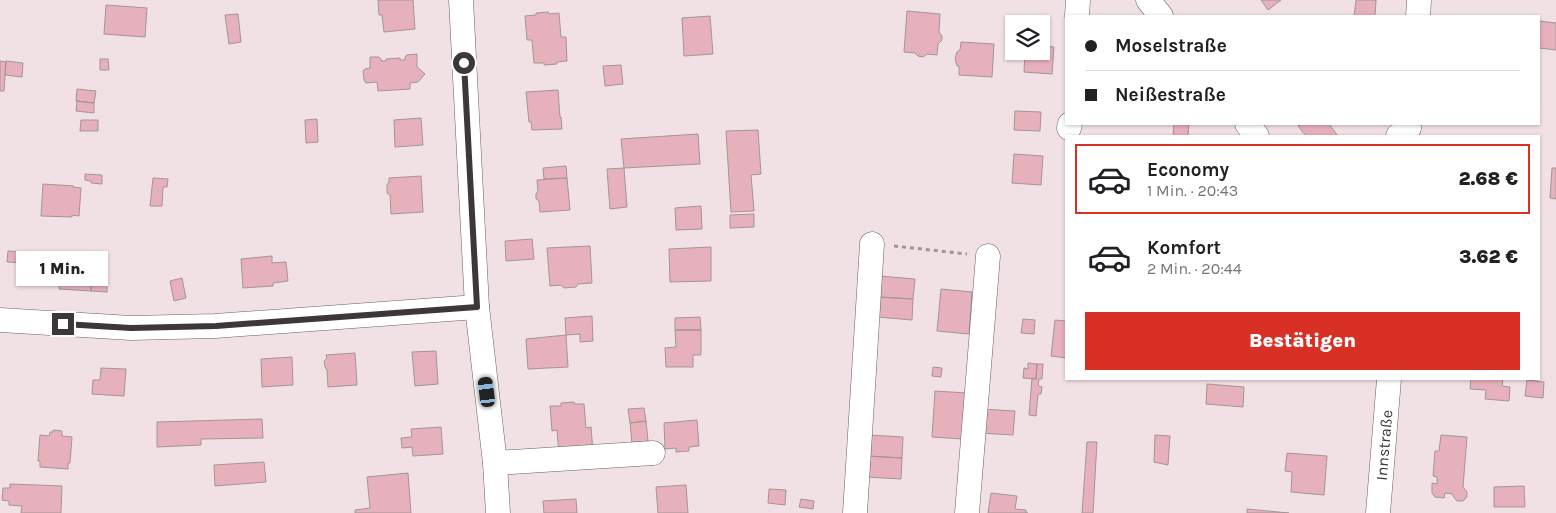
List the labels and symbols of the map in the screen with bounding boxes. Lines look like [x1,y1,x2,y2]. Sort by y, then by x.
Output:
route start [453,52,475,74]
callout: 1 Min. [17,252,109,286]
route end [52,313,74,335]
car [477,376,496,408]
street label: Innstraße [1372,409,1396,481]

